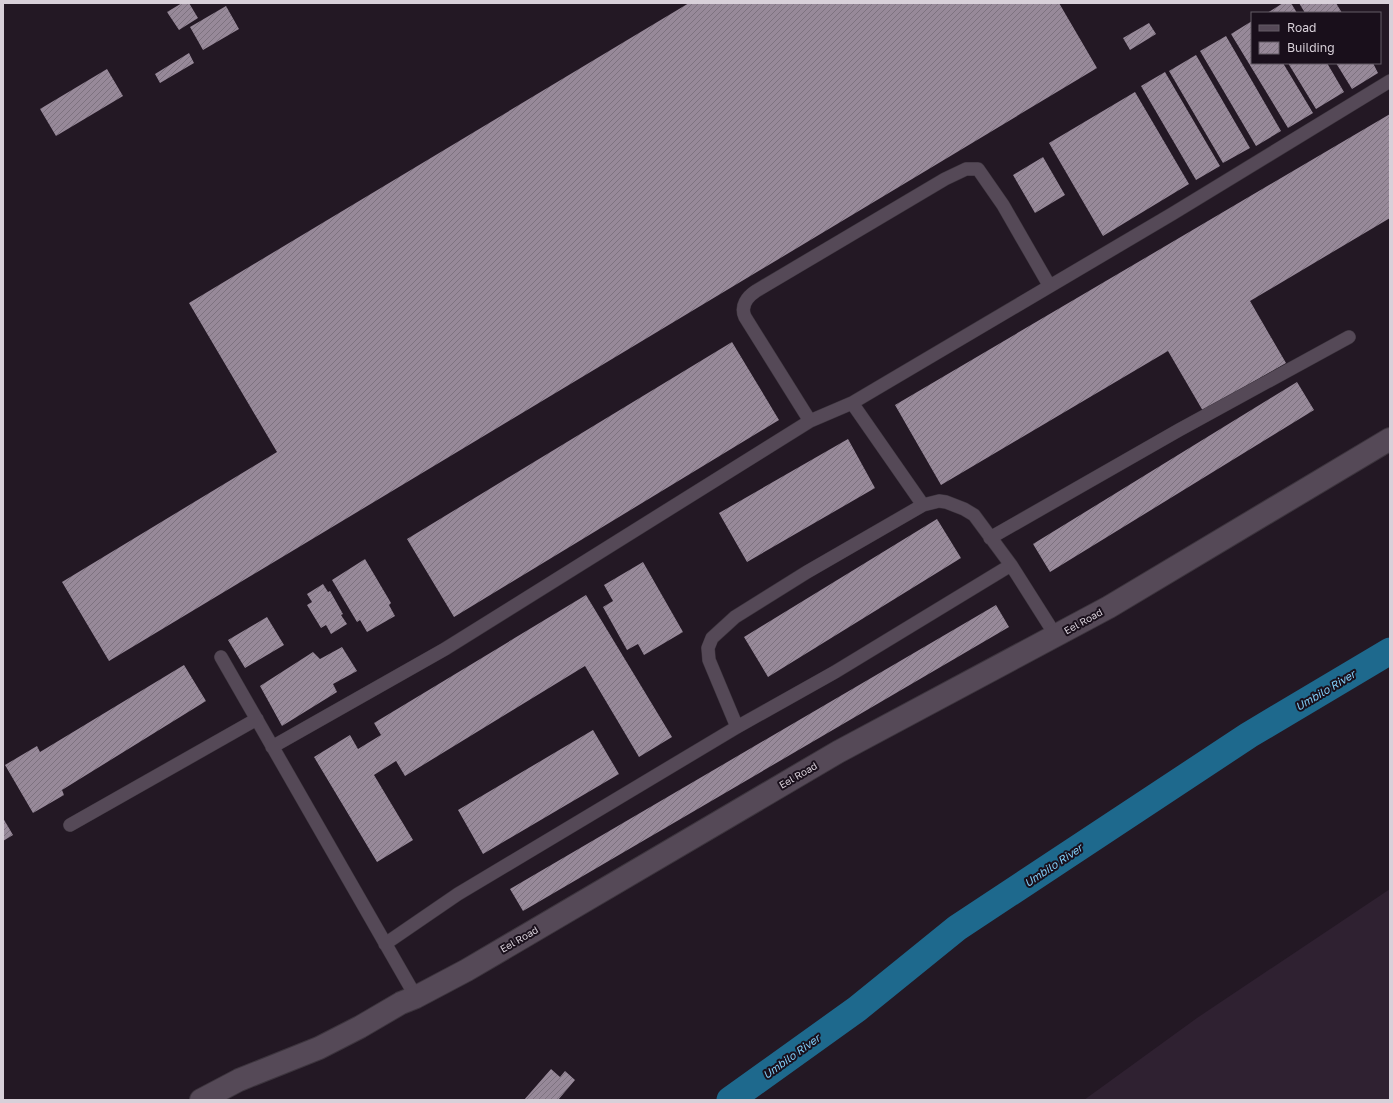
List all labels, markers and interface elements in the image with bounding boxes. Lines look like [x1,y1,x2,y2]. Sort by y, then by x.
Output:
legend [1251,12,1381,64]
text: Road [1287,20,1316,35]
text: Building [1287,40,1335,55]
street label: Eel Road [1062,606,1104,636]
water label: Umbilo River [1293,666,1359,713]
street label: Eel Road [777,759,819,791]
water label: Umbilo River [1021,840,1086,889]
street label: Eel Road [498,923,540,955]
water label: Umbilo River [760,1030,823,1081]

